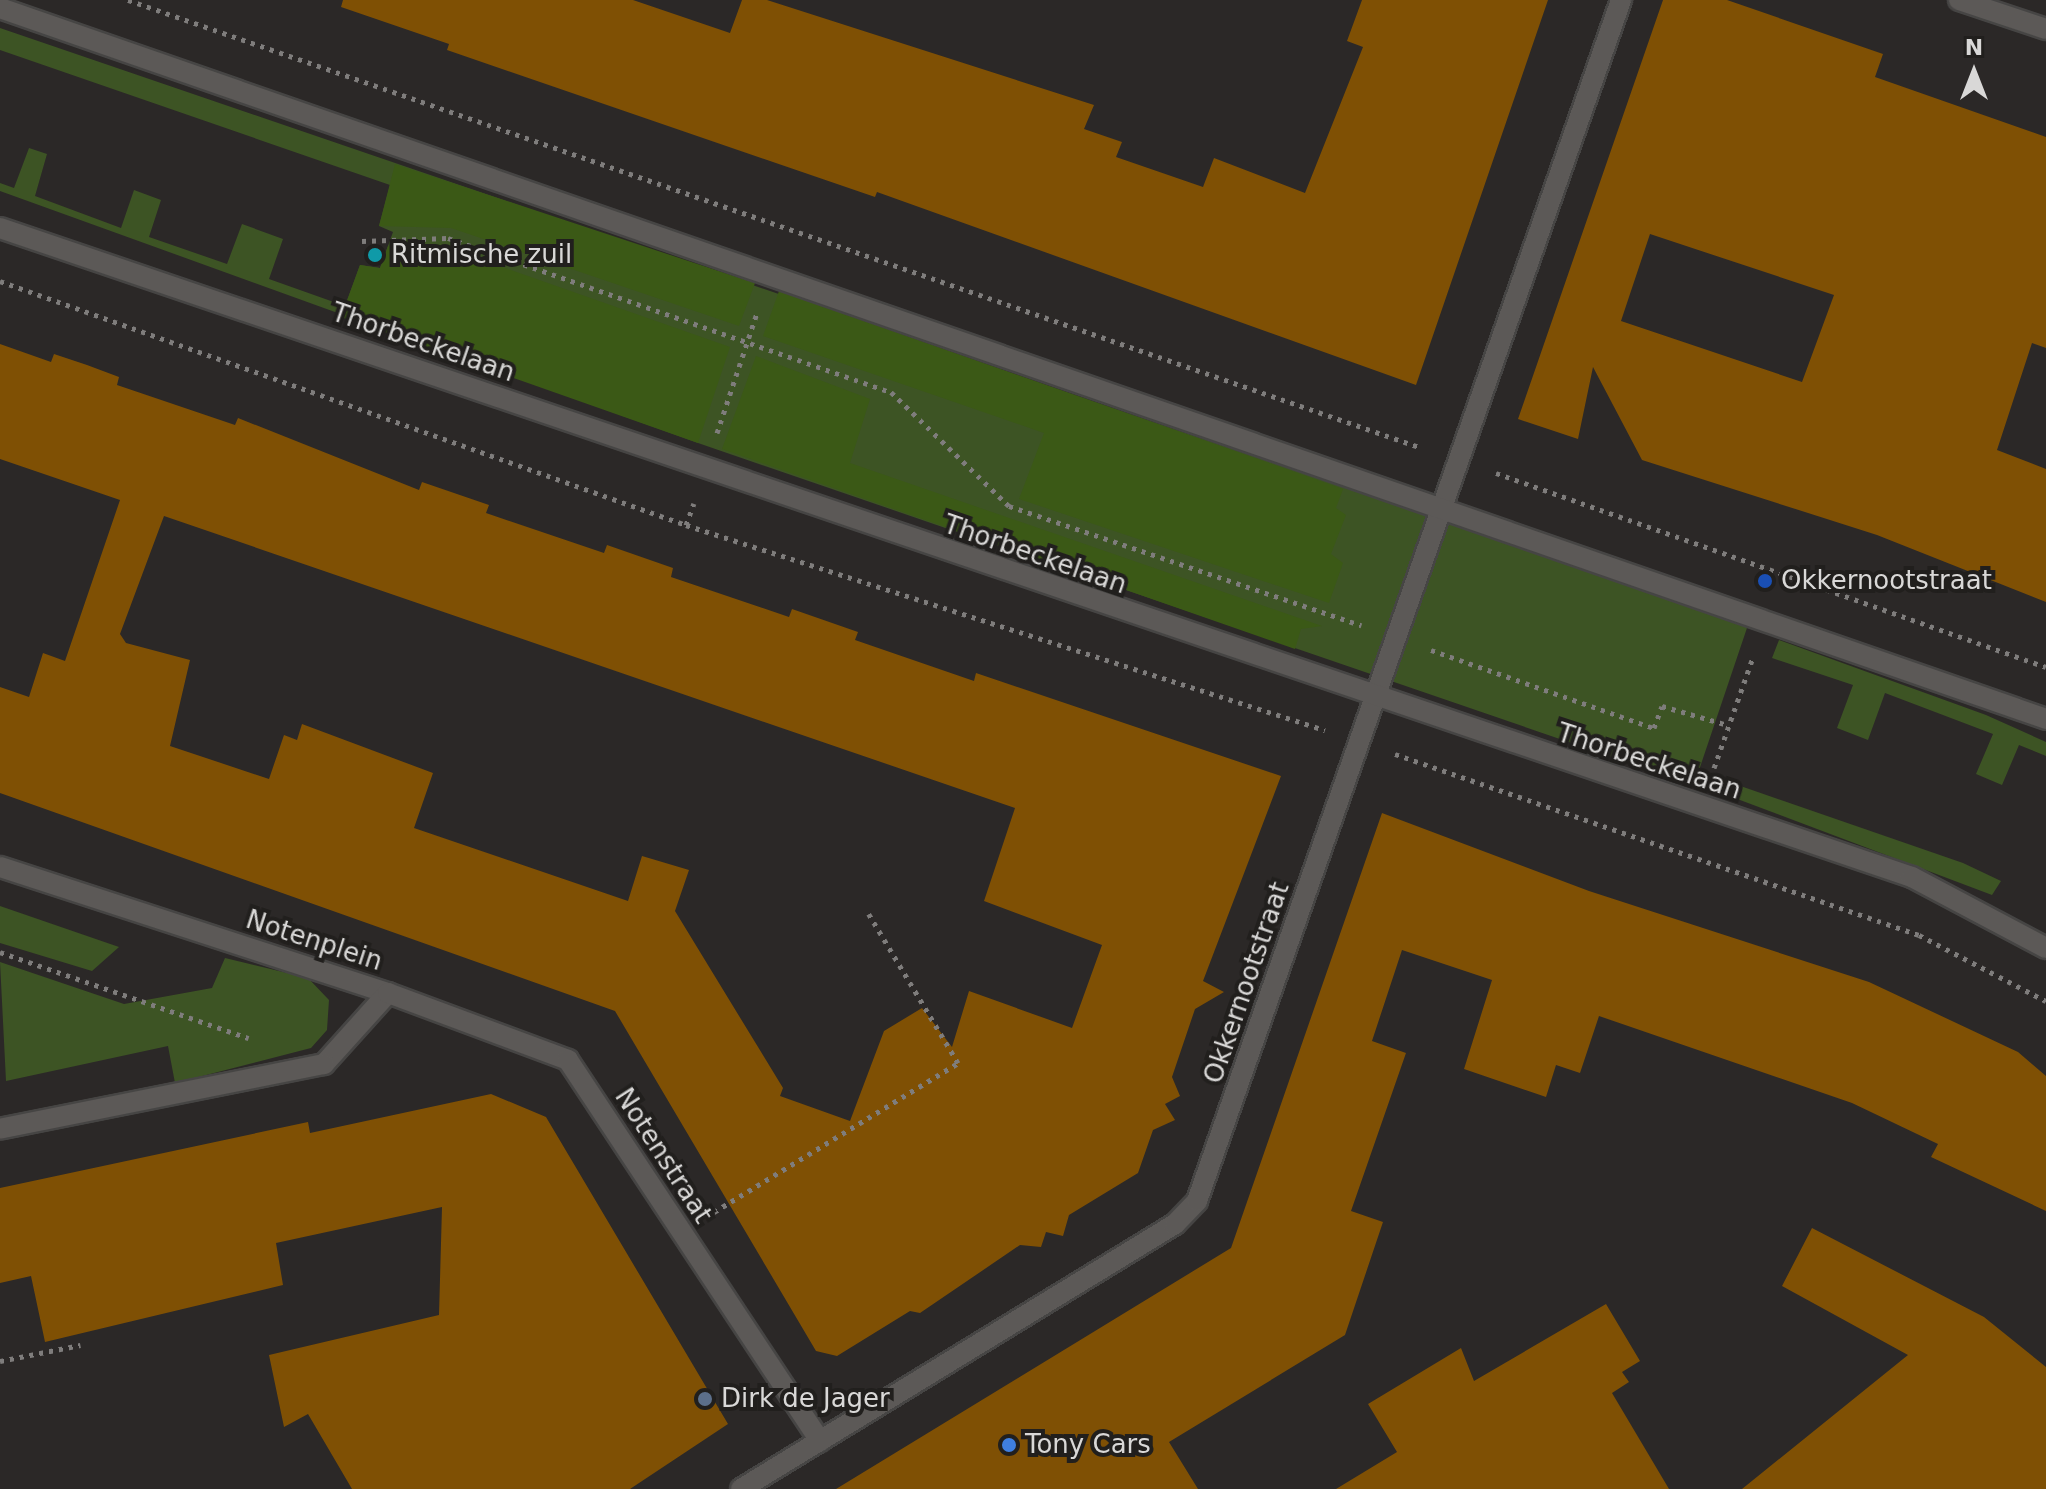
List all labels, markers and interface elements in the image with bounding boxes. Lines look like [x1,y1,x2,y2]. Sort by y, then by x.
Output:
north arrow [1934,32,2014,112]
text: N [1965,35,1983,60]
place label: Ritmische zuil [391,239,572,271]
marker: Ritmische zuil [366,246,384,264]
street label: Thorbeckelaan [327,297,519,389]
street label: Thorbeckelaan [939,509,1131,601]
place label: Okkernootstraat [1781,565,1992,597]
marker: Okkernootstraat [1756,572,1774,590]
street label: Thorbeckelaan [1553,718,1745,806]
street label: Okkernootstraat [1198,878,1296,1088]
street label: Notenplein [242,904,386,978]
street label: Notenstraat [608,1083,718,1229]
place label: Dirk de Jager [721,1383,890,1415]
marker: Dirk de Jager [696,1390,714,1408]
place label: Tony Cars [1025,1429,1151,1461]
marker: Tony Cars [1000,1436,1018,1454]

